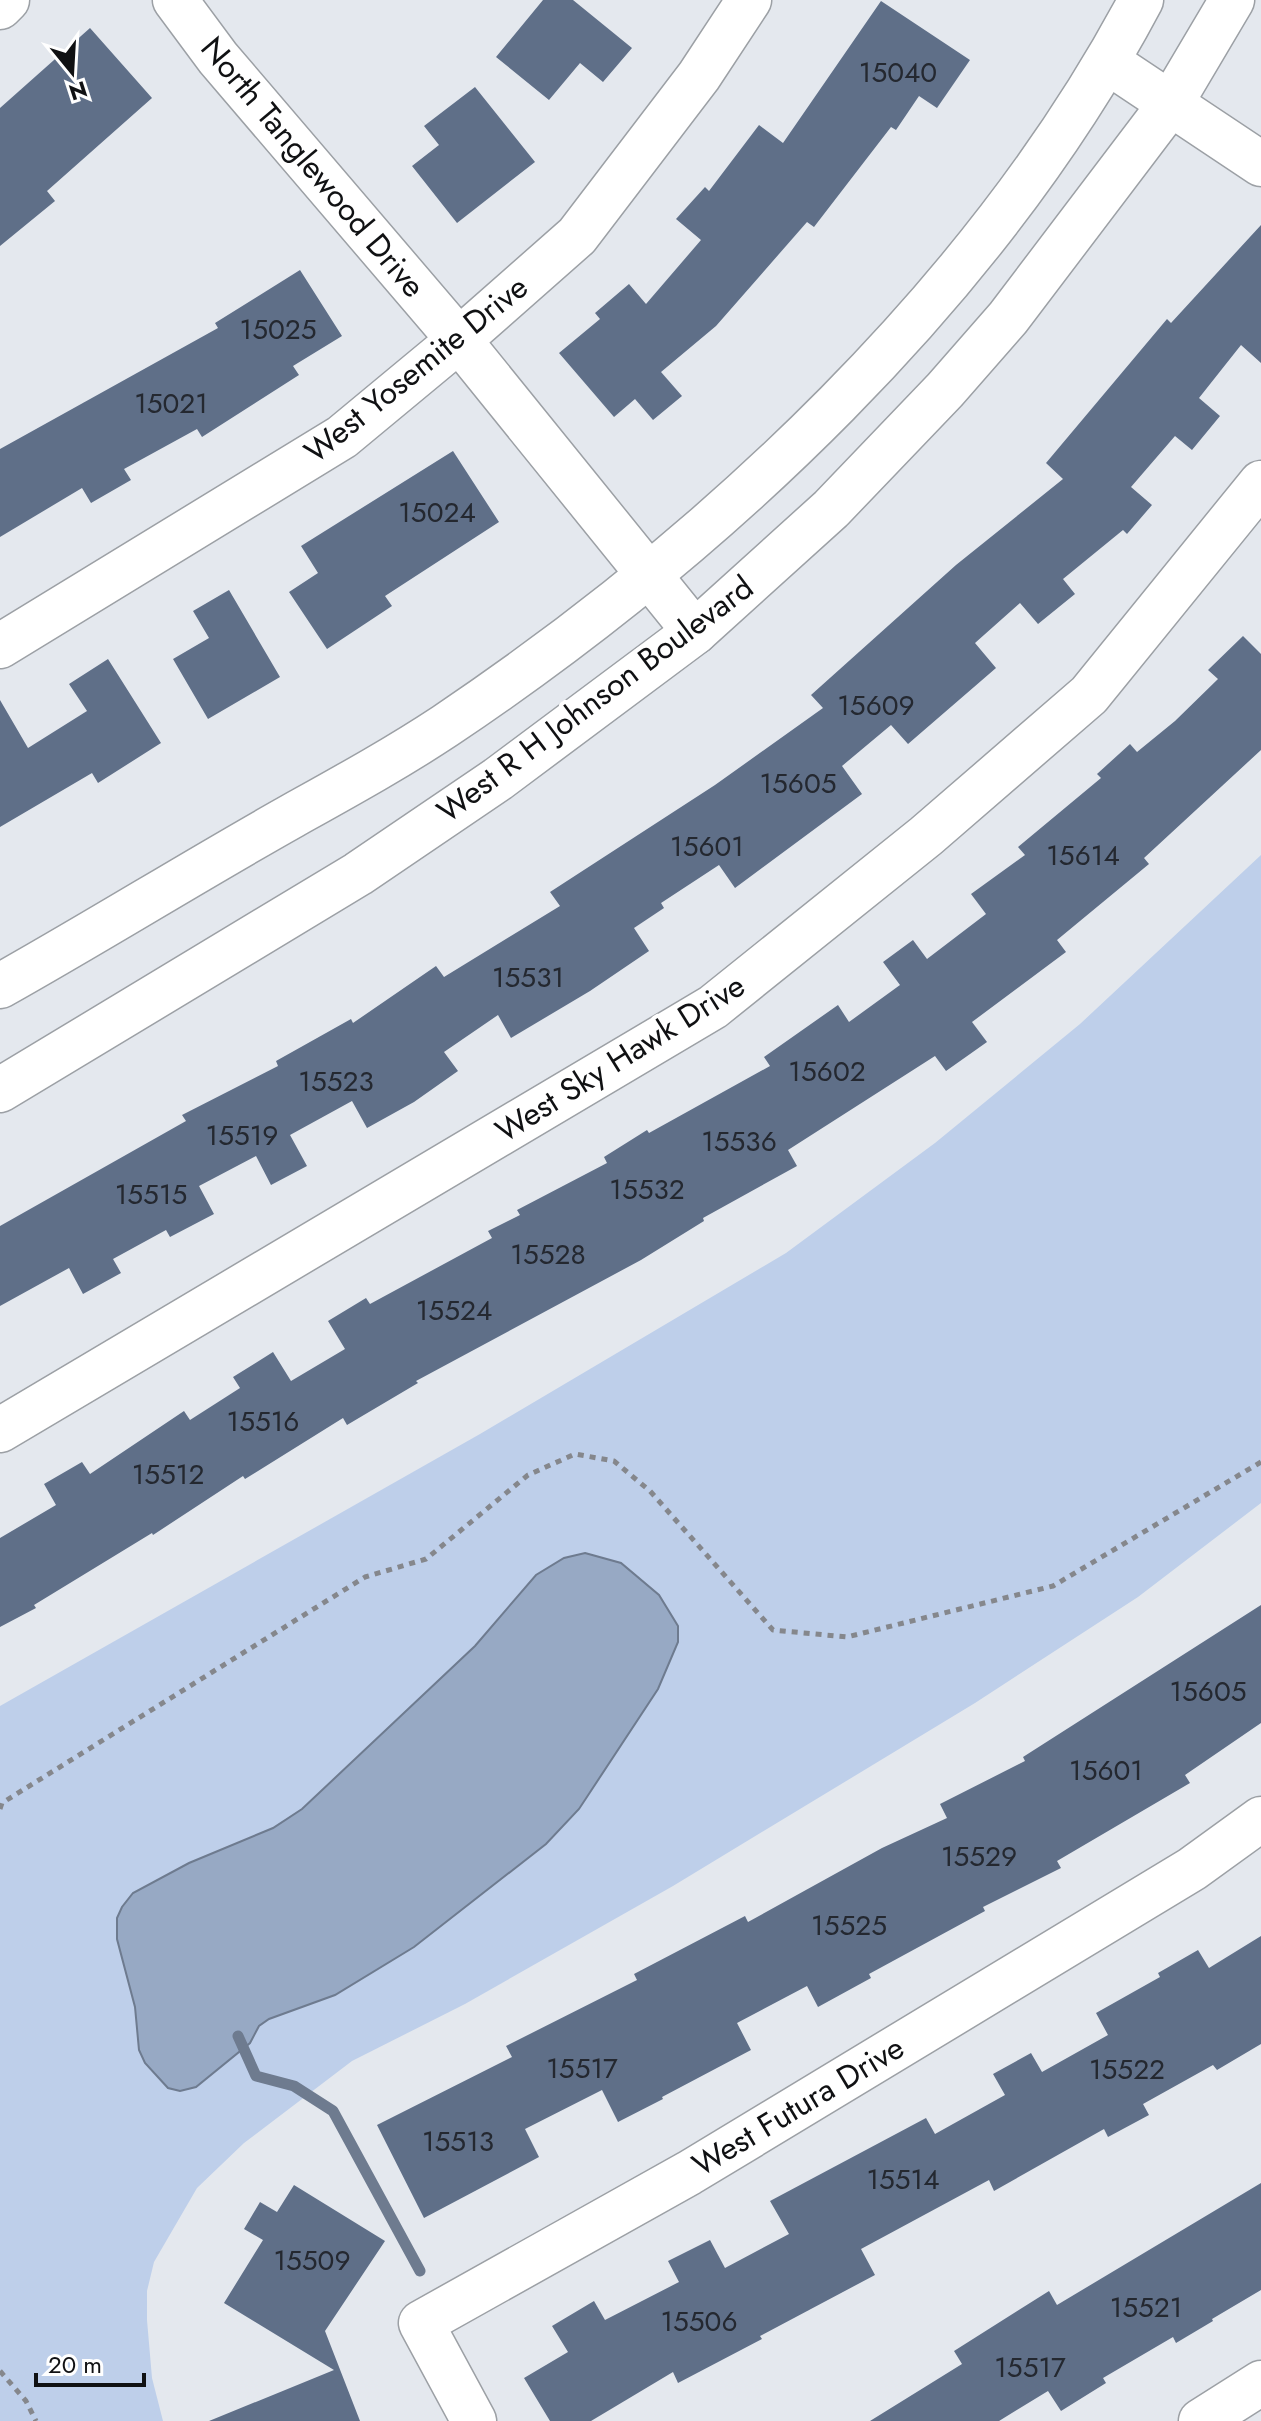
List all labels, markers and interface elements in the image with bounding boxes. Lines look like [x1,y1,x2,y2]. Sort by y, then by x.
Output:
street label: North Tanglewood Drive [190,27,436,307]
north arrow [32,32,112,112]
house number: 15040 [859,52,937,93]
text: N [65,73,91,109]
street label: West Yosemite Drive [294,264,538,474]
house number: 15025 [240,309,316,350]
house number: 15021 [134,383,208,424]
house number: 15024 [398,492,476,533]
street label: West R H Johnson Boulevard [427,565,763,833]
house number: 15609 [837,685,915,726]
house number: 15605 [759,763,837,804]
house number: 15601 [670,826,744,867]
house number: 15614 [1046,835,1120,876]
house number: 15531 [492,957,564,998]
street label: West Sky Hawk Drive [486,963,754,1153]
house number: 15602 [788,1051,866,1092]
house number: 15523 [298,1061,374,1102]
house number: 15519 [206,1115,278,1156]
house number: 15536 [701,1121,777,1162]
house number: 15532 [609,1169,685,1210]
house number: 15515 [115,1174,187,1215]
house number: 15528 [510,1234,586,1275]
house number: 15524 [416,1290,492,1331]
house number: 15516 [227,1401,299,1442]
house number: 15512 [132,1454,204,1495]
house number: 15605 [1169,1671,1247,1712]
house number: 15601 [1069,1750,1143,1791]
house number: 15529 [941,1836,1017,1877]
house number: 15525 [811,1905,887,1946]
street label: West Futura Drive [683,2025,913,2187]
house number: 15517 [546,2048,618,2089]
house number: 15522 [1089,2049,1165,2090]
house number: 15513 [422,2121,494,2162]
house number: 15514 [866,2159,940,2200]
house number: 15509 [273,2240,351,2281]
house number: 15521 [1110,2287,1182,2328]
house number: 15506 [660,2301,738,2342]
scale bar [36,2337,144,2387]
text: 20 m [48,2347,102,2382]
house number: 15517 [994,2347,1066,2388]

